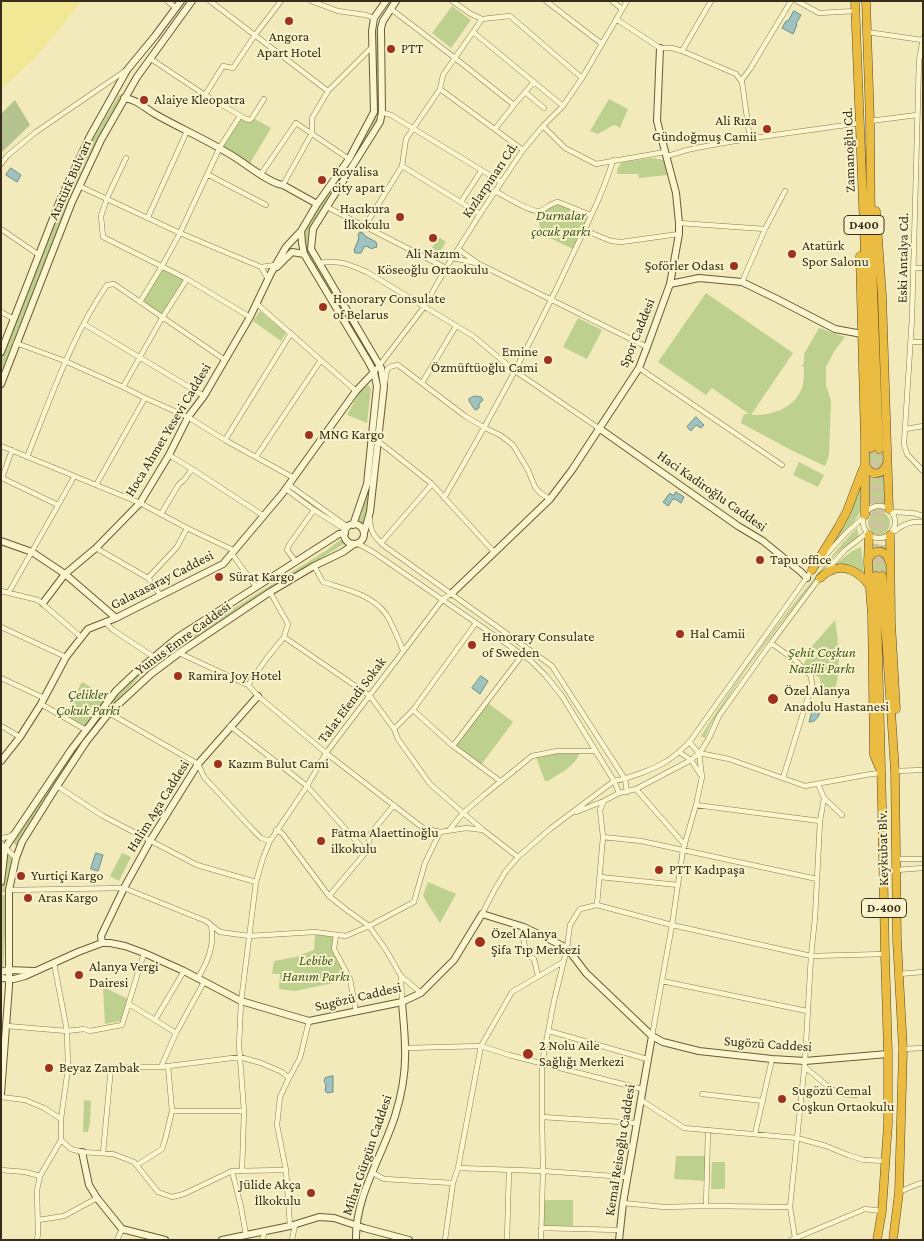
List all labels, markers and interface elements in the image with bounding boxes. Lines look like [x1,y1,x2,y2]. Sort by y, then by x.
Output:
marker: Angora Apart Hotel [283,15,295,27]
place label: Angora Apart Hotel [257,29,321,62]
place label: PTT [401,41,423,57]
marker: PTT [385,43,397,55]
place label: Alaiye Kleopatra [154,92,245,108]
marker: Alaiye Kleopatra [138,94,150,106]
street label: Zamanoğlu Cd. [839,107,859,193]
place label: Ali Rıza Gündoğmuş Camii [652,113,757,146]
marker: Ali Rıza Gündoğmuş Camii [761,123,773,135]
street label: Atatürk Bulvarı [45,138,95,222]
street label: Kızlarpınarı Cd. [458,139,522,221]
place label: Royalisa city apart [332,164,385,196]
marker: Royalisa city apart [316,174,328,186]
place label: Hacıkura İlkokulu [340,201,390,233]
park label: Durnalar çocuk parkı [531,208,591,240]
marker: Hacıkura İlkokulu [394,211,406,223]
street label: Eski Antalya Cd. [894,213,912,303]
road number: D400 [844,216,884,234]
marker: Ali Nazım Köseoğlu Ortaokulu [427,232,439,244]
place label: Atatürk Spor Salonu [802,238,869,270]
place label: Ali Nazım Köseoğlu Ortaokulu [377,246,489,278]
marker: Atatürk Spor Salonu [786,248,798,260]
place label: Şoförler Odası [645,258,724,274]
marker: Şoförler Odası [728,260,740,272]
place label: Honorary Consulate of Belarus [333,291,445,324]
street label: Spor Caddesi [616,296,658,370]
marker: Honorary Consulate of Belarus [317,301,329,313]
place label: Emine Özmüftüoğlu Cami [431,344,538,377]
marker: Emine Özmüftüoğlu Cami [542,354,554,366]
street label: Hoca Ahmet Yesevi Caddesi [121,360,215,500]
place label: MNG Kargo [319,427,384,443]
marker: MNG Kargo [303,429,315,441]
street label: Haci Kadiroğlu Caddesi [654,447,770,535]
street label: Galatasaray Caddesi [108,547,216,613]
place label: Tapu office [770,552,831,568]
marker: Tapu office [754,554,766,566]
place label: Sürat Kargo [229,569,294,585]
marker: Sürat Kargo [213,571,225,583]
street label: Yunus Emre Caddesi [132,598,234,678]
place label: Hal Camii [690,626,745,642]
marker: Hal Camii [674,628,686,640]
place label: Honorary Consulate of Sweden [482,629,594,662]
marker: Honorary Consulate of Sweden [466,639,478,651]
park label: Şehit Coşkun Nazilli Parkı [788,645,856,678]
street label: Talat Efendi Sokak [314,654,390,746]
place label: Ramira Joy Hotel [188,668,282,684]
marker: Ramira Joy Hotel [172,670,184,682]
place label: Özel Alanya Anadolu Hastanesi [784,683,889,716]
park label: Çelikler Çokuk Parki [56,687,120,720]
marker: Özel Alanya Anadolu Hastanesi [766,692,780,706]
place label: Kazım Bulut Cami [228,756,329,772]
street label: Halim Aga Caddesi [123,757,193,855]
marker: Kazım Bulut Cami [212,758,224,770]
street label: Keykubat Blv. [874,810,892,886]
place label: Fatma Alaettinoğlu ilkokulu [331,825,439,858]
marker: Fatma Alaettinoğlu ilkokulu [315,835,327,847]
place label: PTT Kadıpaşa [669,862,745,878]
marker: PTT Kadıpaşa [653,864,665,876]
place label: Yurtiçi Kargo [31,868,103,884]
marker: Yurtiçi Kargo [15,870,27,882]
place label: Aras Kargo [38,890,98,906]
marker: Aras Kargo [22,892,34,904]
road number: D-400 [862,898,906,918]
place label: Özel Alanya Şifa Tıp Merkezi [491,926,581,959]
marker: Özel Alanya Şifa Tıp Merkezi [473,935,487,949]
park label: Lebibe Hanım Parkı [282,953,350,986]
place label: Alanya Vergi Dairesi [89,959,159,992]
marker: Alanya Vergi Dairesi [73,969,85,981]
street label: Sugözü Caddesi [313,979,403,1015]
street label: Sugözü Caddesi [723,1033,813,1055]
place label: 2 Nolu Aile Sağlığı Merkezi [539,1038,624,1070]
marker: 2 Nolu Aile Sağlığı Merkezi [521,1047,535,1061]
place label: Beyaz Zambak [59,1060,140,1076]
marker: Beyaz Zambak [43,1062,55,1074]
street label: Kemal Reisoğlu Caddesi [601,1083,639,1217]
place label: Sugözü Cemal Coşkun Ortaokulu [792,1083,894,1116]
street label: Mihat Gürgün Caddesi [338,1092,396,1218]
marker: Sugözü Cemal Coşkun Ortaokulu [776,1093,788,1105]
place label: Jülide Akça İlkokulu [239,1177,301,1210]
marker: Jülide Akça İlkokulu [305,1187,317,1199]

